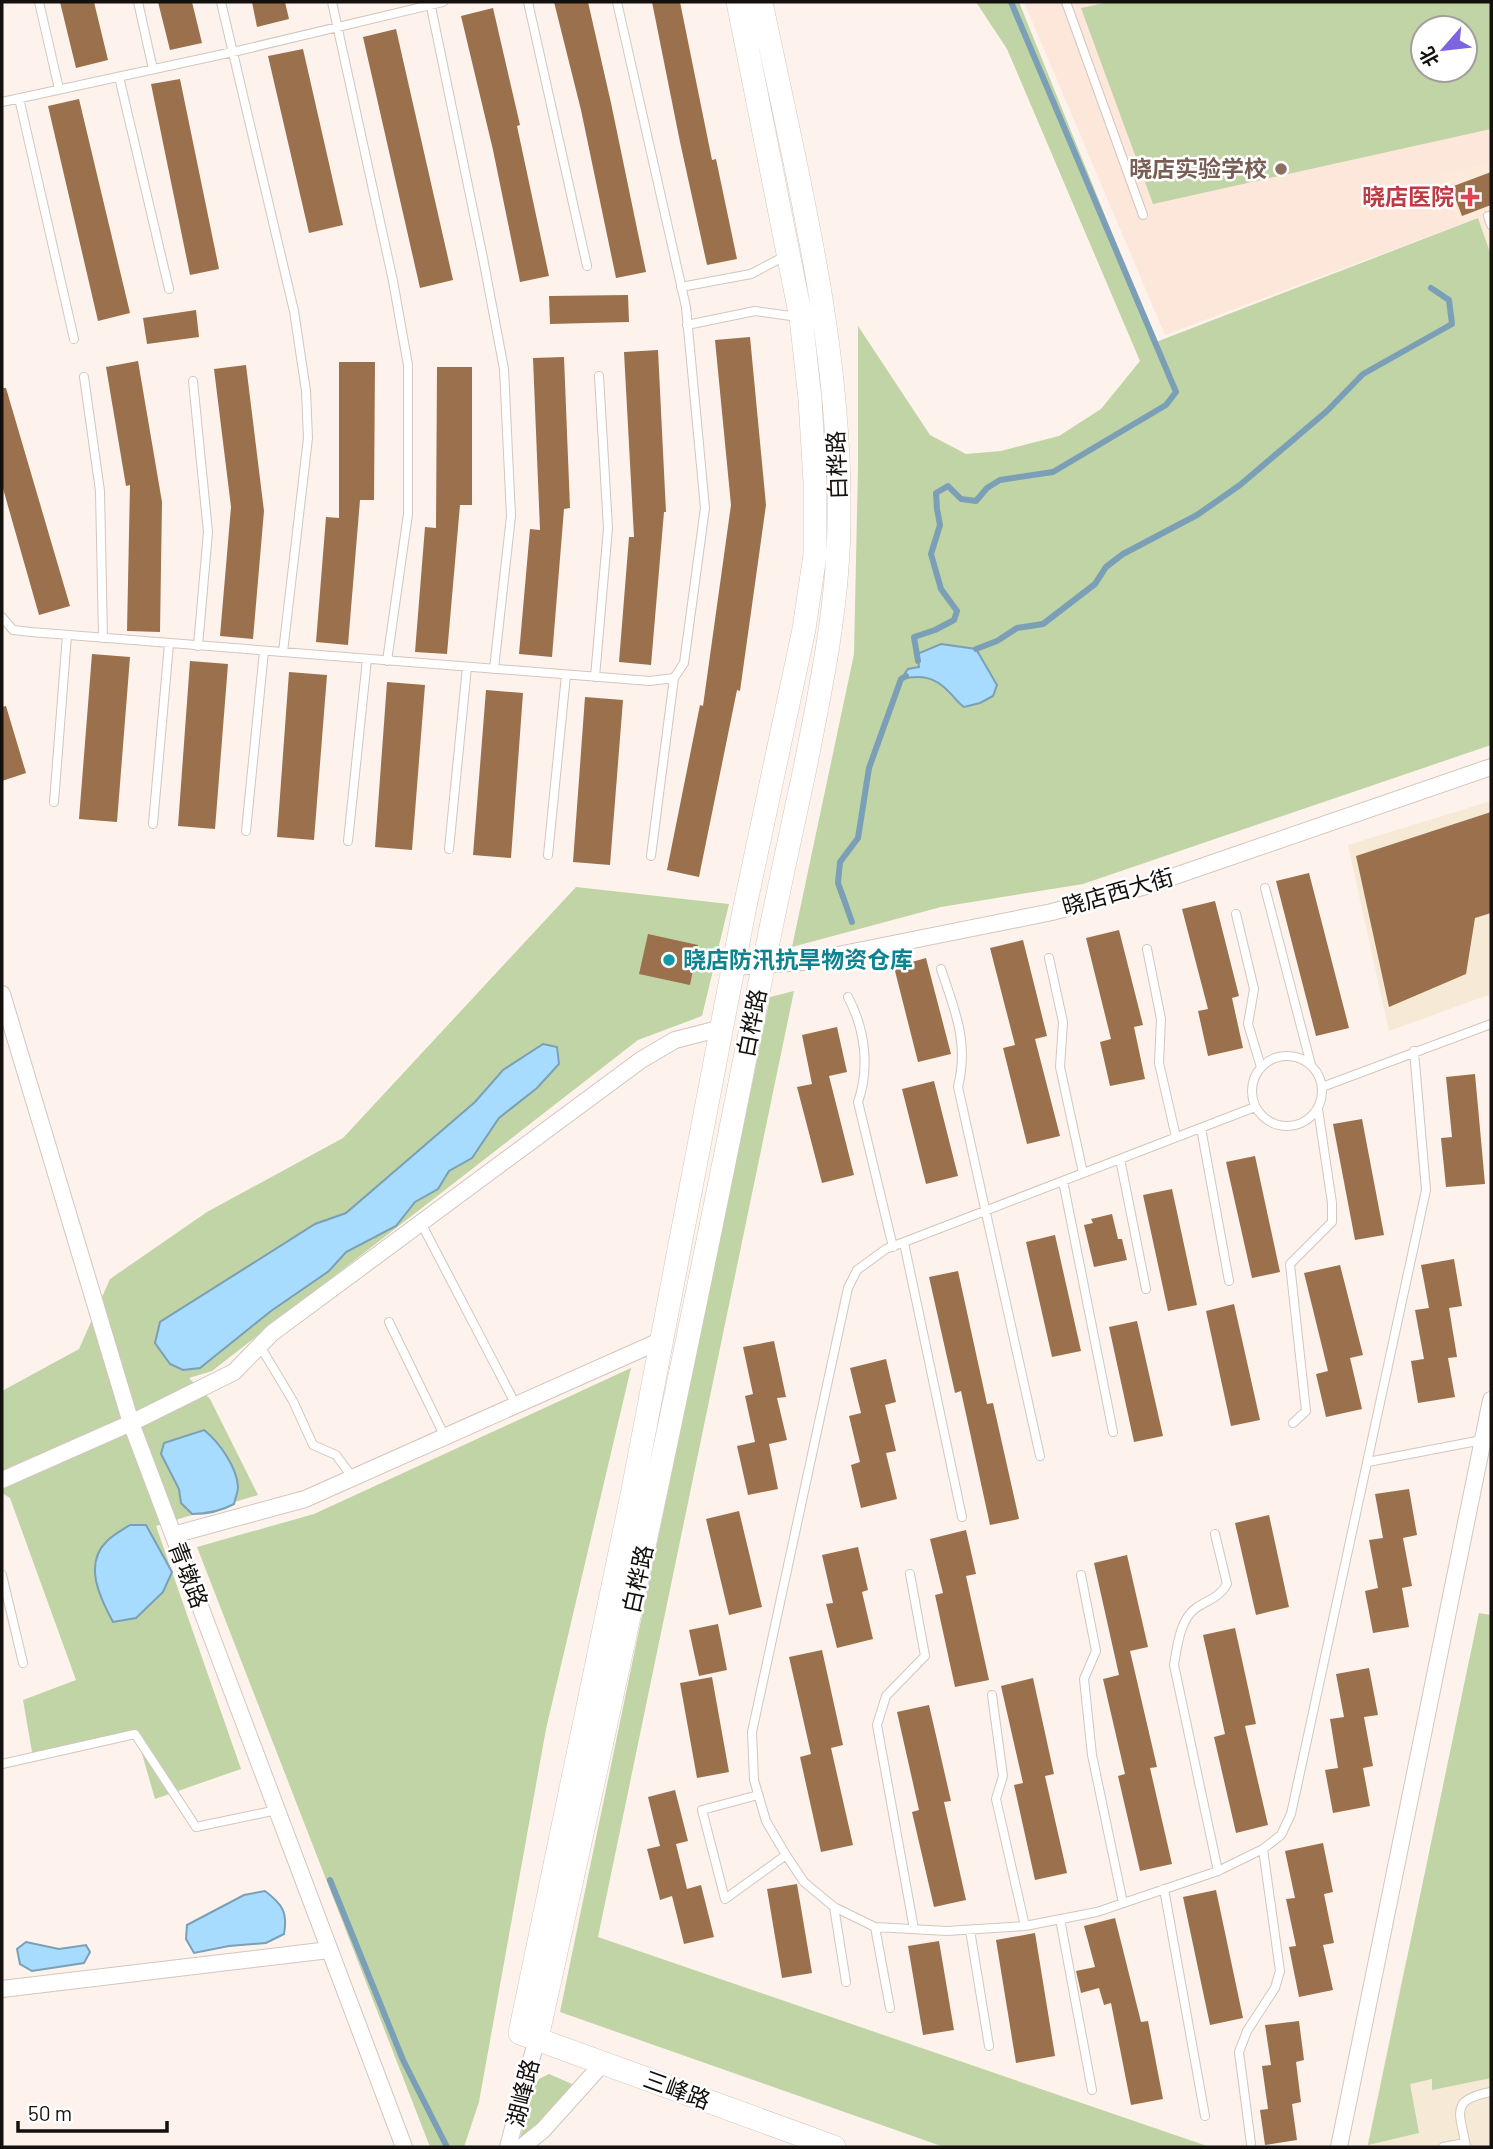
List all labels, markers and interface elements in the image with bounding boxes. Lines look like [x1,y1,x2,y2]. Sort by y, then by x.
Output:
north arrow [1409,14,1479,84]
text: 北 [1414,43,1443,71]
place label: 晓店实验学校 [1129,154,1267,182]
marker: 晓店实验学校 [1273,161,1289,177]
place label: 晓店医院 [1362,182,1454,210]
marker: 晓店医院 [1460,187,1480,207]
street label: 白桦路 [821,430,851,500]
street label: 晓店西大街 [1059,862,1177,920]
place label: 晓店防汛抗旱物资仓库 [683,945,913,973]
marker: 晓店防汛抗旱物资仓库 [661,952,677,968]
street label: 白桦路 [731,986,771,1059]
street label: 青墩路 [163,1537,214,1612]
street label: 白桦路 [616,1542,658,1615]
street label: 湖峰路 [500,2056,544,2130]
street label: 三峰路 [640,2064,715,2114]
scale bar [18,2090,166,2134]
text: 50 m [28,2100,72,2125]

